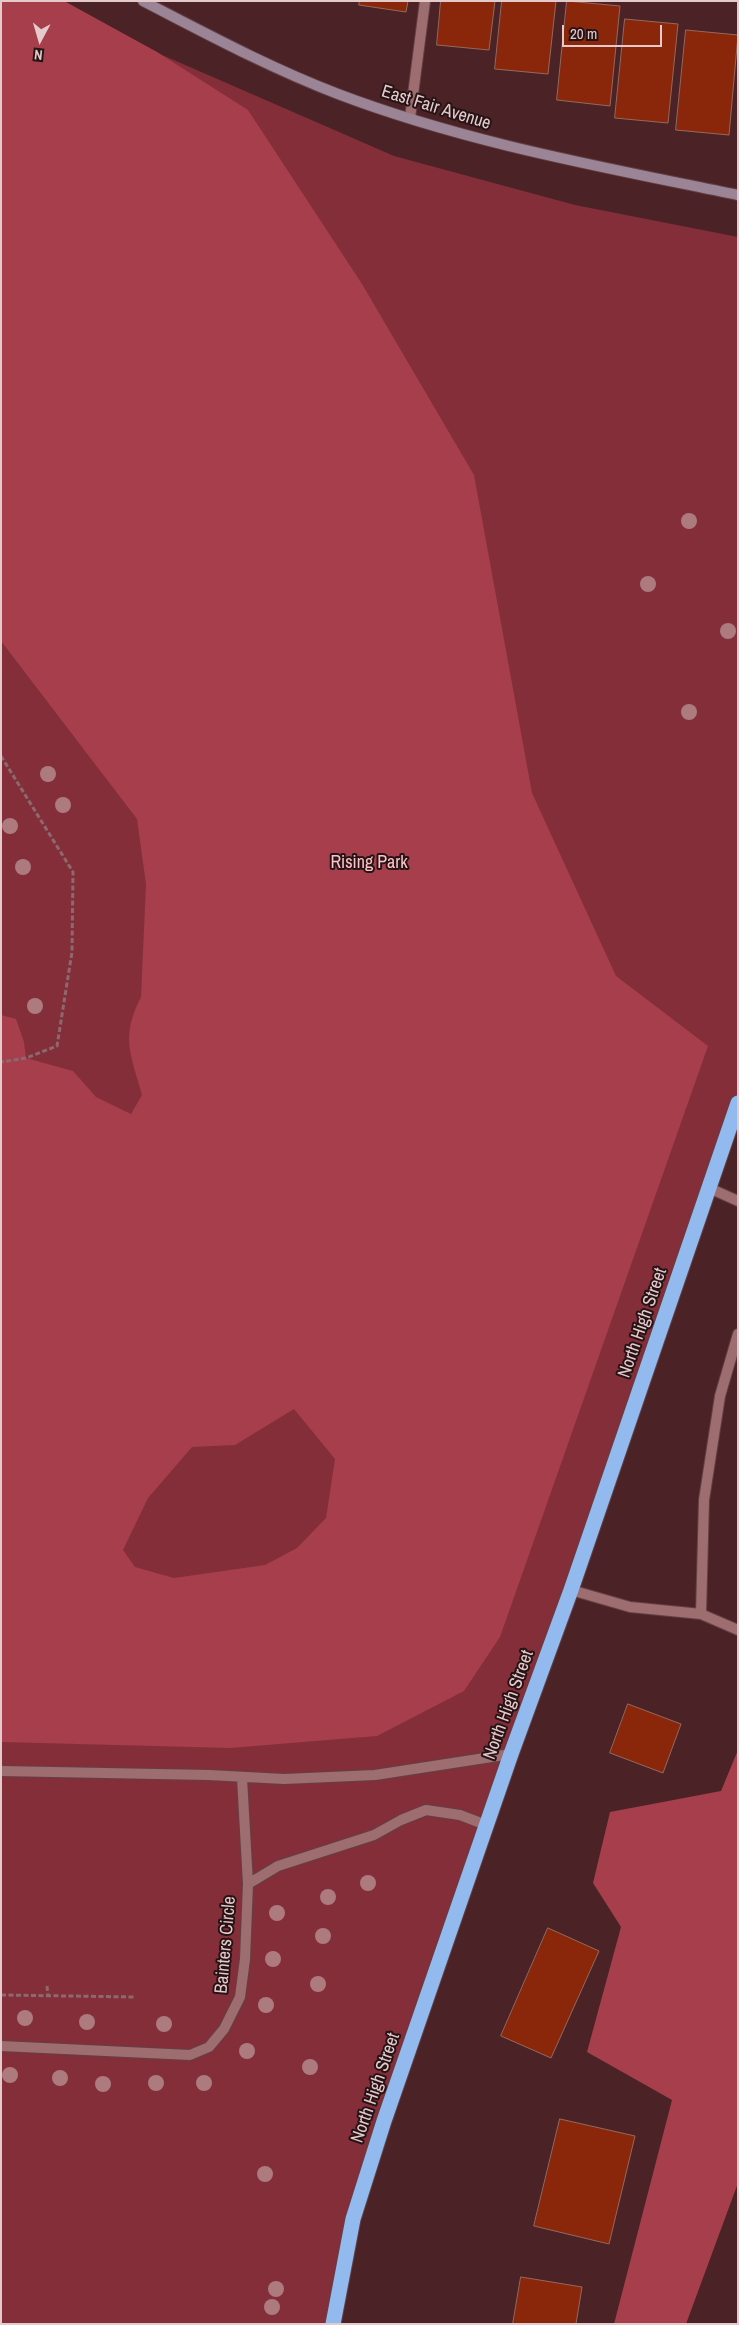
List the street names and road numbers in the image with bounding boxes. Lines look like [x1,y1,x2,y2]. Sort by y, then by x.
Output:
street label: East Fair Avenue [379,81,493,135]
street label: North High Street [614,1265,672,1381]
street label: North High Street [479,1647,539,1763]
street label: Bainters Circle [211,1895,241,1995]
street label: North High Street [347,2030,405,2146]

